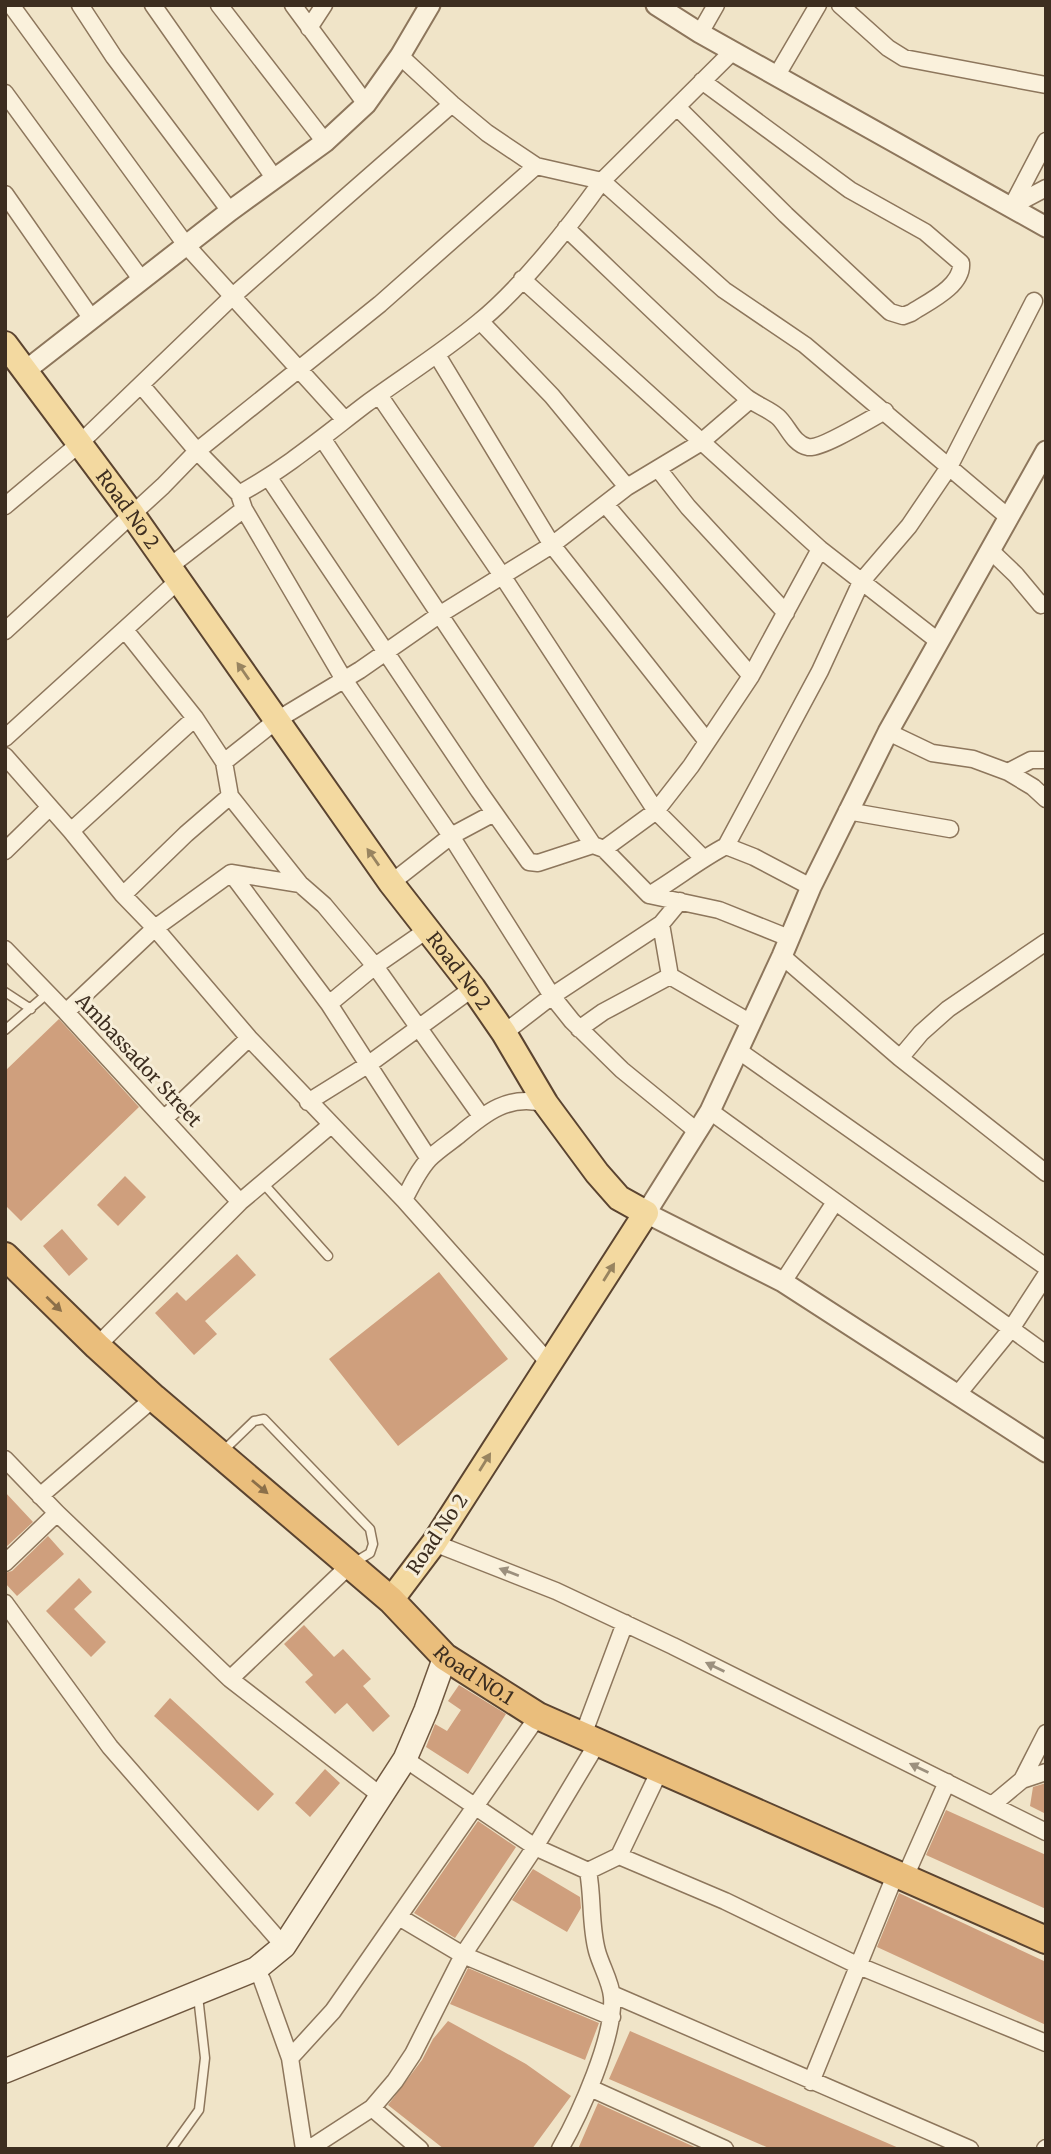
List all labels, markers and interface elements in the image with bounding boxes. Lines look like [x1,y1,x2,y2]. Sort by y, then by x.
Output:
street label: Road No 2 [91,465,165,554]
one-way arrow [236,662,250,680]
one-way arrow [367,848,381,866]
street label: Road No 2 [422,927,496,1014]
street label: Ambassador Street [71,988,207,1132]
one-way arrow [603,1263,616,1282]
one-way arrow [45,1295,62,1312]
one-way arrow [478,1453,491,1472]
one-way arrow [251,1480,269,1495]
street label: Road No 2 [401,1489,473,1579]
one-way arrow [498,1567,519,1578]
street label: Road NO.1 [428,1641,519,1710]
one-way arrow [705,1661,725,1673]
one-way arrow [909,1763,929,1774]

